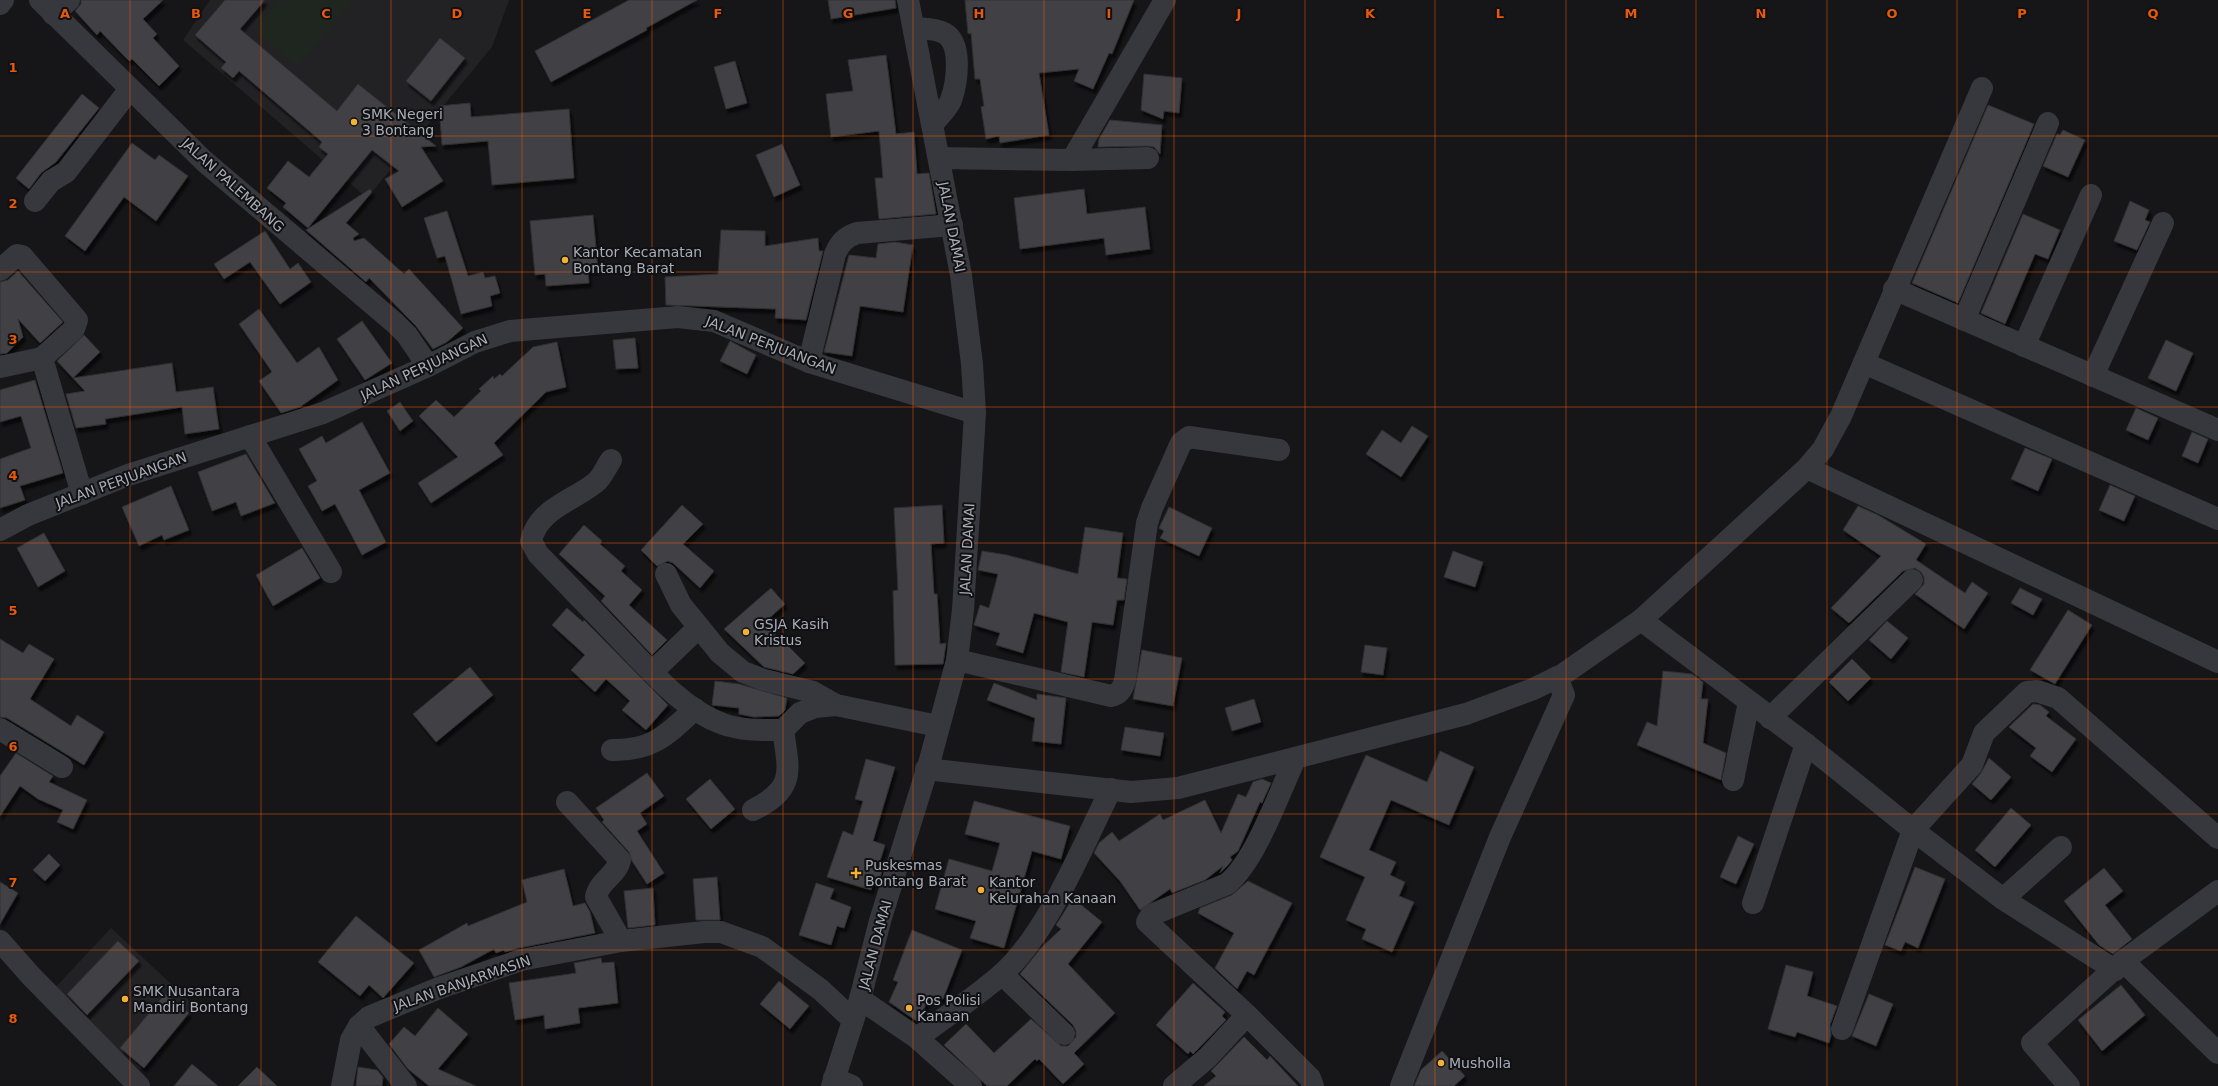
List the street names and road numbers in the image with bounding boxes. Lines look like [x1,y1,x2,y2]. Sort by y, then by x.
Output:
street label: JALAN PALEMBANG [178,134,288,235]
street label: JALAN DAMAI [935,179,969,274]
street label: JALAN PERJUANGAN [703,312,838,377]
street label: JALAN PERJUANGAN [357,330,490,404]
street label: JALAN PERJUANGAN [52,449,189,512]
street label: JALAN DAMAI [957,503,977,596]
street label: JALAN DAMAI [855,899,895,992]
street label: JALAN BANJARMASIN [390,952,533,1014]

